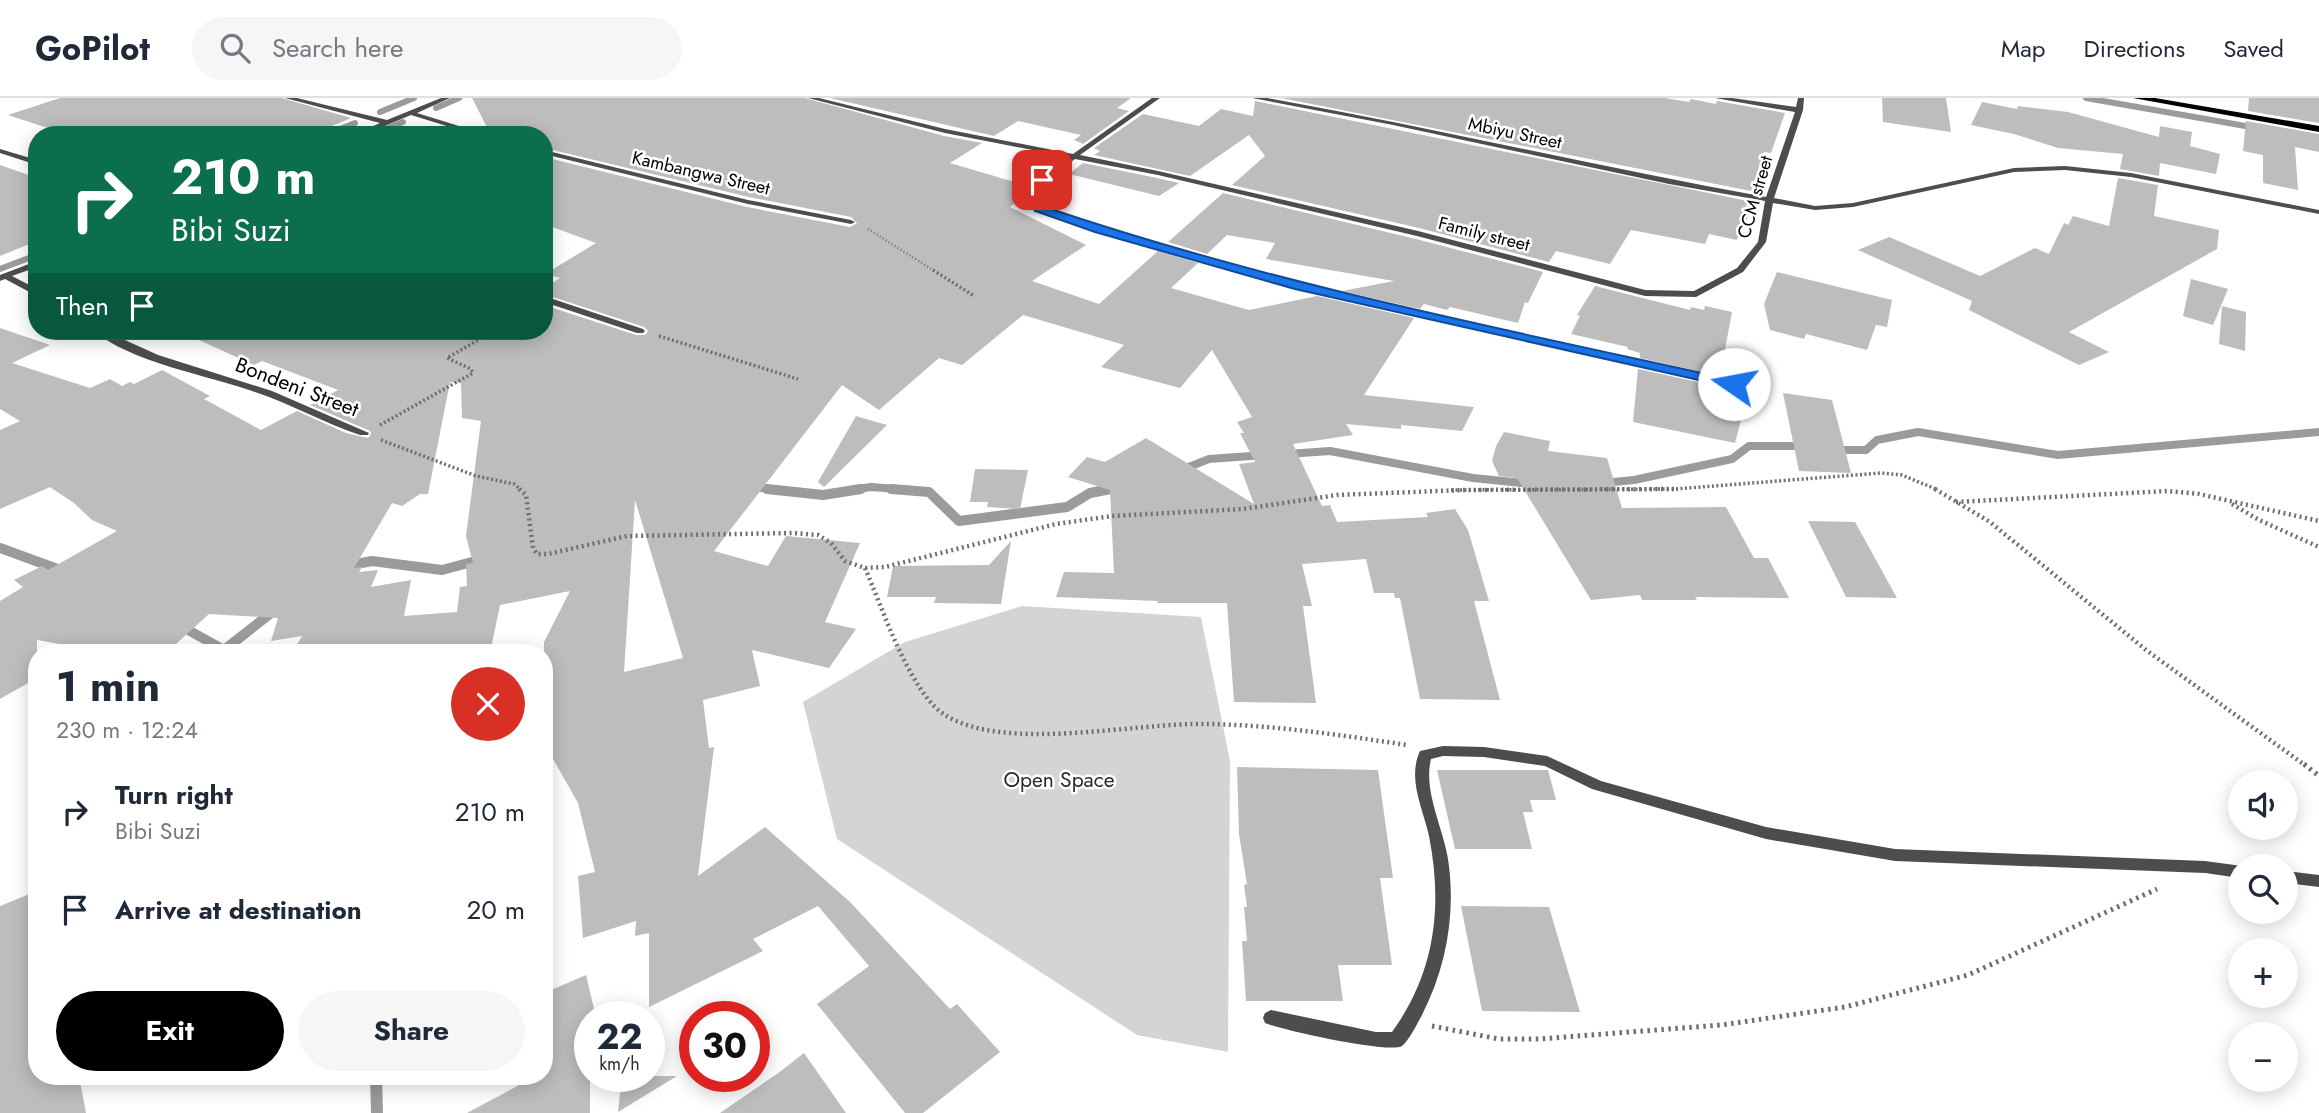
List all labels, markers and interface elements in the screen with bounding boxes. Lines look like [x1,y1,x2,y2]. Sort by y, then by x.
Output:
search box [192,17,682,80]
text: GoPilot [35,25,150,72]
icon: search [216,29,254,67]
text: Search here [272,29,403,67]
text: Map [2001,31,2046,66]
text: Directions [2084,31,2185,66]
text: Saved [2223,31,2284,66]
street label: Mbiyu Street [1466,110,1565,156]
text: 210 m [171,142,315,212]
street label: Kambangwa Street [630,145,773,202]
pin [1012,150,1072,210]
street label: CCM street [1731,152,1779,241]
icon: right [56,154,147,245]
icon: arrive [1023,161,1061,199]
text: Bibi Suzi [171,207,291,253]
street label: Family street [1435,210,1533,258]
text: Then [56,287,109,325]
icon: arrive [123,287,161,325]
position arrow [1697,347,1771,421]
street label: Bondeni Street [231,350,363,424]
text: 1 min [56,656,160,717]
button: close [451,667,525,741]
text: 230 m · 12:24 [56,713,198,747]
park label: Open Space [1003,765,1115,795]
map controls [2228,770,2298,1092]
button: sound [2228,770,2298,840]
text: Turn right [115,776,233,814]
icon: right [56,793,94,831]
text: 210 m [455,793,525,831]
text: Bibi Suzi [115,814,201,848]
button: search [2228,854,2298,924]
icon: arrive [56,891,94,929]
text: Arrive at destination [115,891,362,929]
text: 20 m [467,891,525,929]
button: + [2228,938,2298,1008]
button: Exit [56,991,284,1071]
button: Share [298,991,525,1071]
speed limit sign: 30 [679,1001,770,1092]
text: 22 [597,1012,642,1062]
button: − [2228,1022,2298,1092]
text: km/h [599,1051,640,1077]

